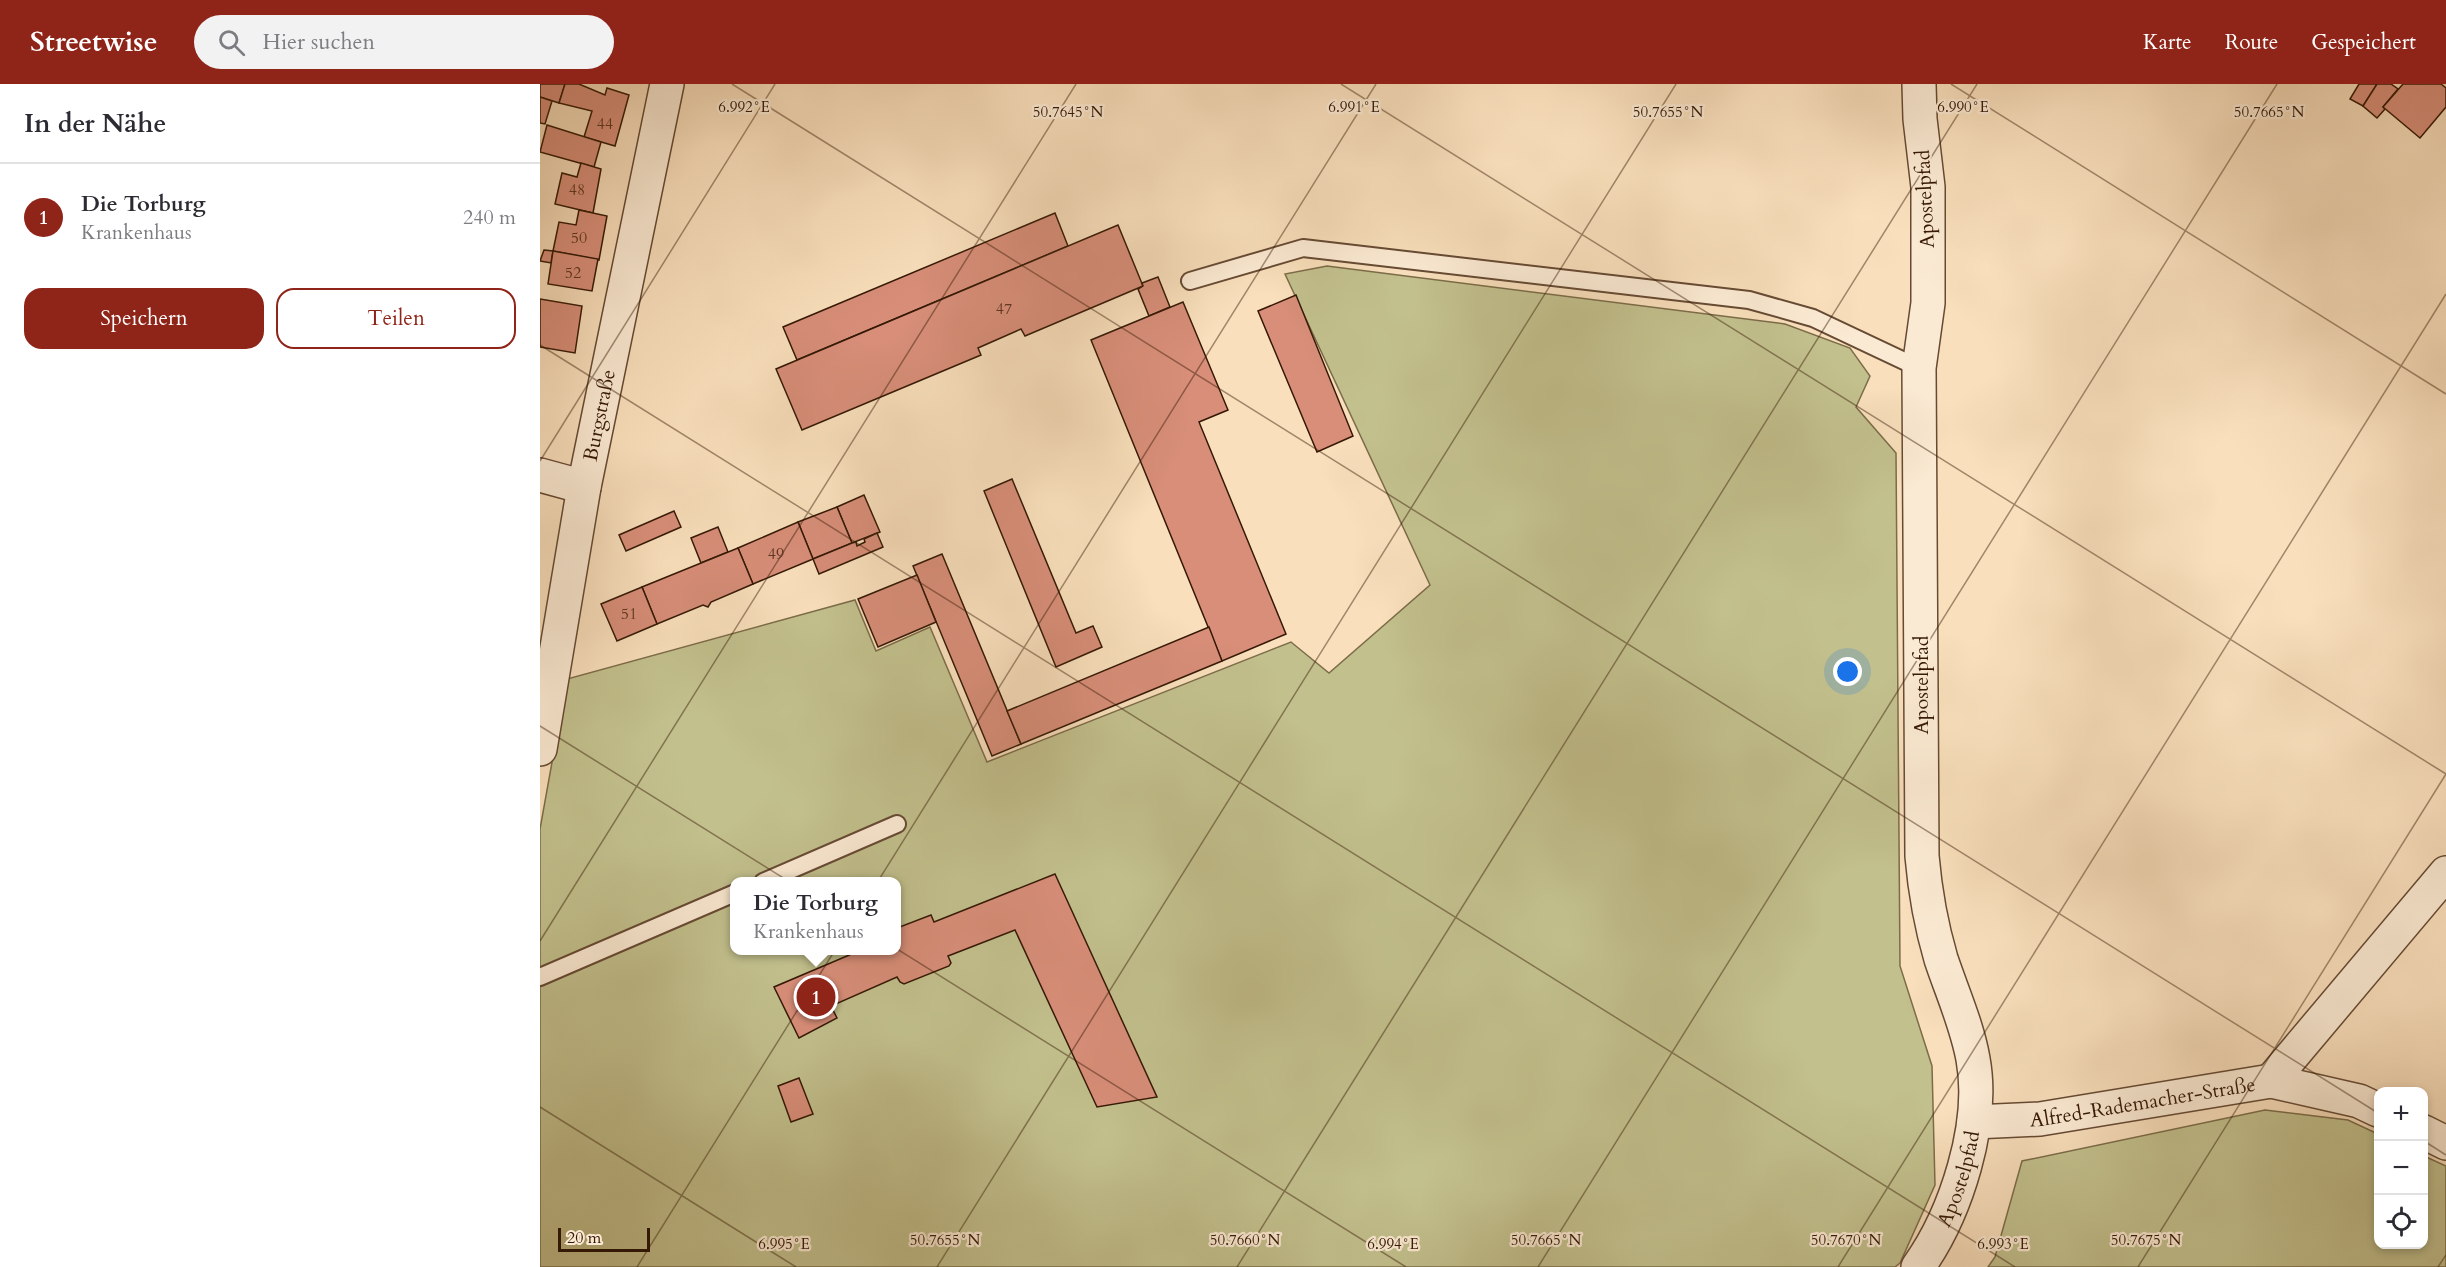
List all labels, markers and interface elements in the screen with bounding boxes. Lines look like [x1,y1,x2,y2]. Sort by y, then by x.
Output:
search box [194,15,614,69]
text: Streetwise [30,23,158,61]
icon: search [215,26,248,59]
text: Hier suchen [263,27,375,57]
text: Karte [2143,28,2192,57]
text: Route [2225,28,2278,57]
text: Gespeichert [2311,28,2416,57]
text: 6.992°E [718,97,770,117]
text: 6.991°E [1328,97,1380,117]
text: 6.990°E [1937,97,1989,117]
text: 50.7645°N [1033,102,1103,122]
text: 50.7655°N [1633,102,1703,122]
text: 50.7665°N [2234,102,2304,122]
text: In der Nähe [24,106,166,141]
house number: 44 [597,113,613,135]
street label: Apostelpfad [1909,149,1941,249]
house number: 48 [569,179,585,201]
text: Die Torburg [81,189,206,219]
text: 1 [38,204,49,231]
text: 240 m [463,204,516,231]
text: Krankenhaus [81,219,192,246]
house number: 50 [571,227,587,249]
house number: 52 [565,262,581,284]
button: Speichern [24,288,264,349]
button: Teilen [276,288,516,349]
house number: 47 [996,298,1012,320]
street label: Burgstraße [576,367,621,463]
house number: 49 [768,543,784,565]
house number: 51 [621,603,637,625]
street label: Apostelpfad [1908,635,1935,734]
your location [1833,657,1862,686]
popup [730,877,901,955]
text: Die Torburg [753,888,878,918]
text: Krankenhaus [753,918,864,945]
pin: 1 [796,974,836,1020]
street label: Alfred-Rademacher-Straße [2029,1070,2257,1133]
map controls [2374,1087,2428,1249]
button: + [2374,1087,2428,1141]
street label: Apostelpfad [1930,1128,1986,1231]
button: − [2374,1141,2428,1195]
button: locate [2374,1195,2428,1249]
scale bar [558,1225,650,1252]
text: 20 m [567,1227,601,1249]
text: 50.7655°N [910,1230,980,1250]
text: 50.7660°N [1210,1230,1280,1250]
text: 50.7665°N [1511,1230,1581,1250]
text: 50.7670°N [1811,1230,1881,1250]
text: 50.7675°N [2111,1230,2181,1250]
text: 6.995°E [758,1234,810,1254]
text: 6.994°E [1367,1234,1419,1254]
text: 6.993°E [1977,1234,2029,1254]

